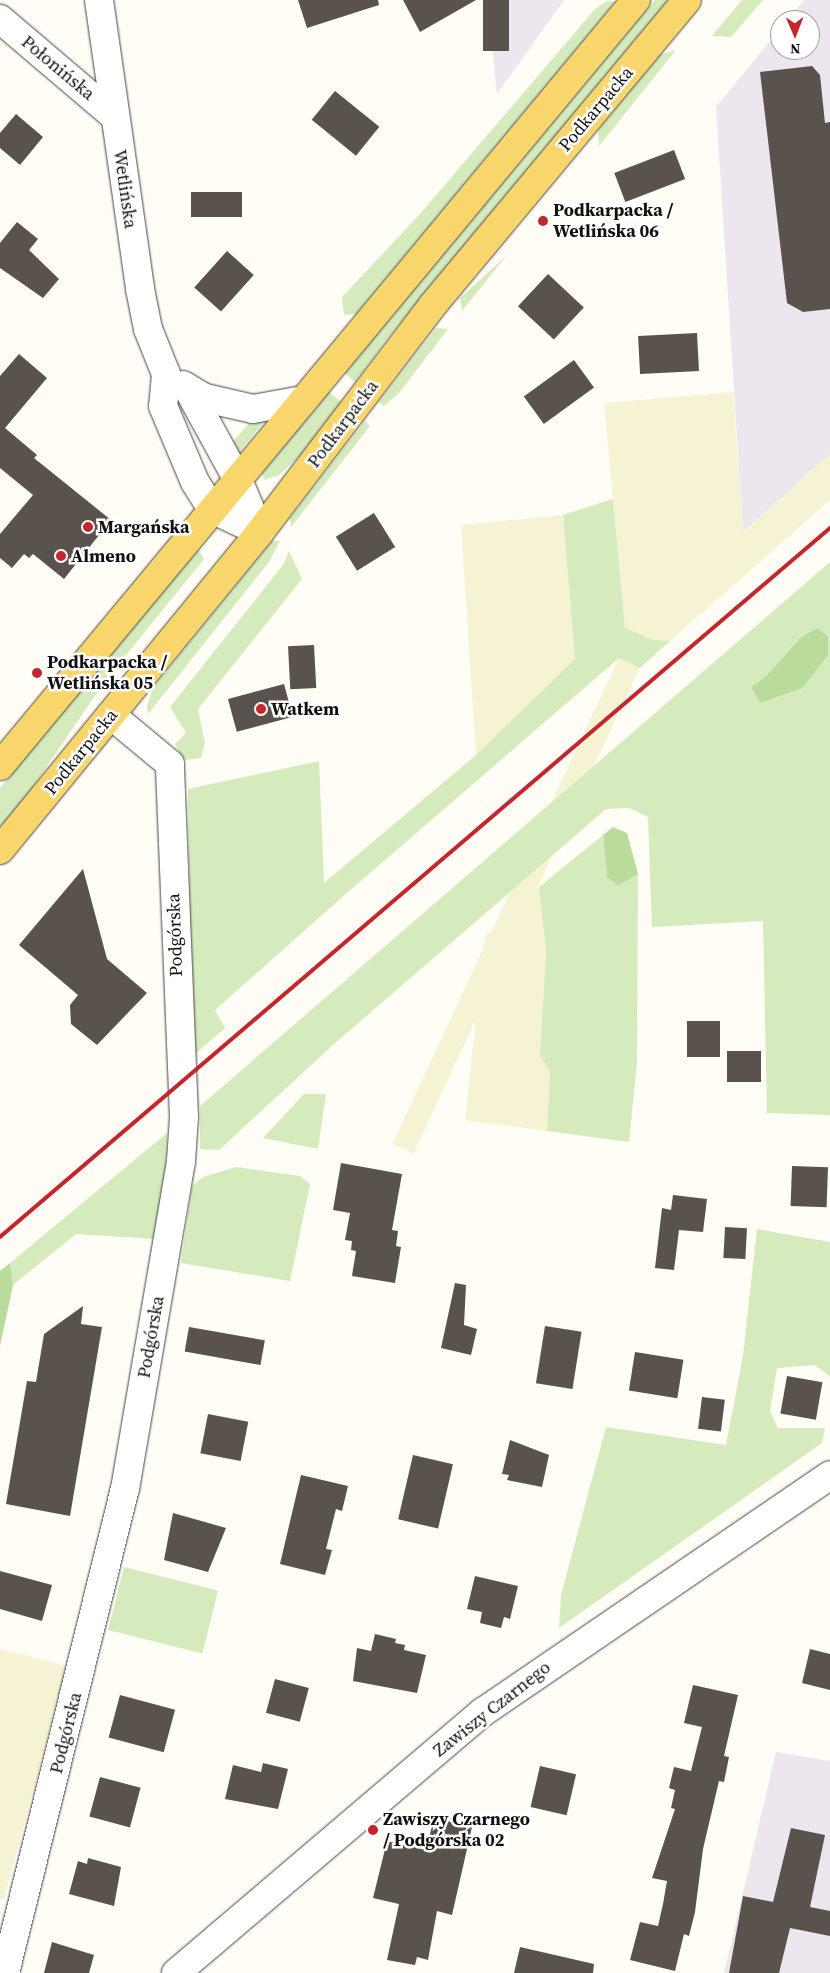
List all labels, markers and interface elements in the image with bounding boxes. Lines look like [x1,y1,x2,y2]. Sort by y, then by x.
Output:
north arrow [770,10,820,60]
street label: Połonińska [17,31,99,105]
text: N [790,39,801,59]
street label: Podkarpacka [554,62,638,156]
street label: Wetlińska [109,148,141,230]
place label: Podkarpacka / Wetlińska 06 [553,200,674,242]
marker: Podkarpacka / Wetlińska 06 [537,215,549,227]
street label: Podkarpacka [303,376,383,472]
place label: Margańska [98,516,190,538]
marker: Margańska [82,521,94,533]
place label: Almeno [71,545,136,567]
marker: Almeno [55,550,67,562]
place label: Podkarpacka / Wetlińska 05 [47,652,168,694]
marker: Podkarpacka / Wetlińska 05 [31,667,43,679]
place label: Watkem [271,698,339,720]
marker: Watkem [255,703,267,715]
street label: Podkarpacka [40,705,122,799]
street label: Podgórska [163,893,187,977]
street label: Podgórska [133,1294,169,1380]
street label: Zawiszy Czarnego [429,1657,555,1761]
street label: Podgórska [45,1690,87,1776]
place label: Zawiszy Czarnego / Podgórska 02 [383,1809,530,1852]
marker: Zawiszy Czarnego / Podgórska 02 [367,1824,379,1836]

